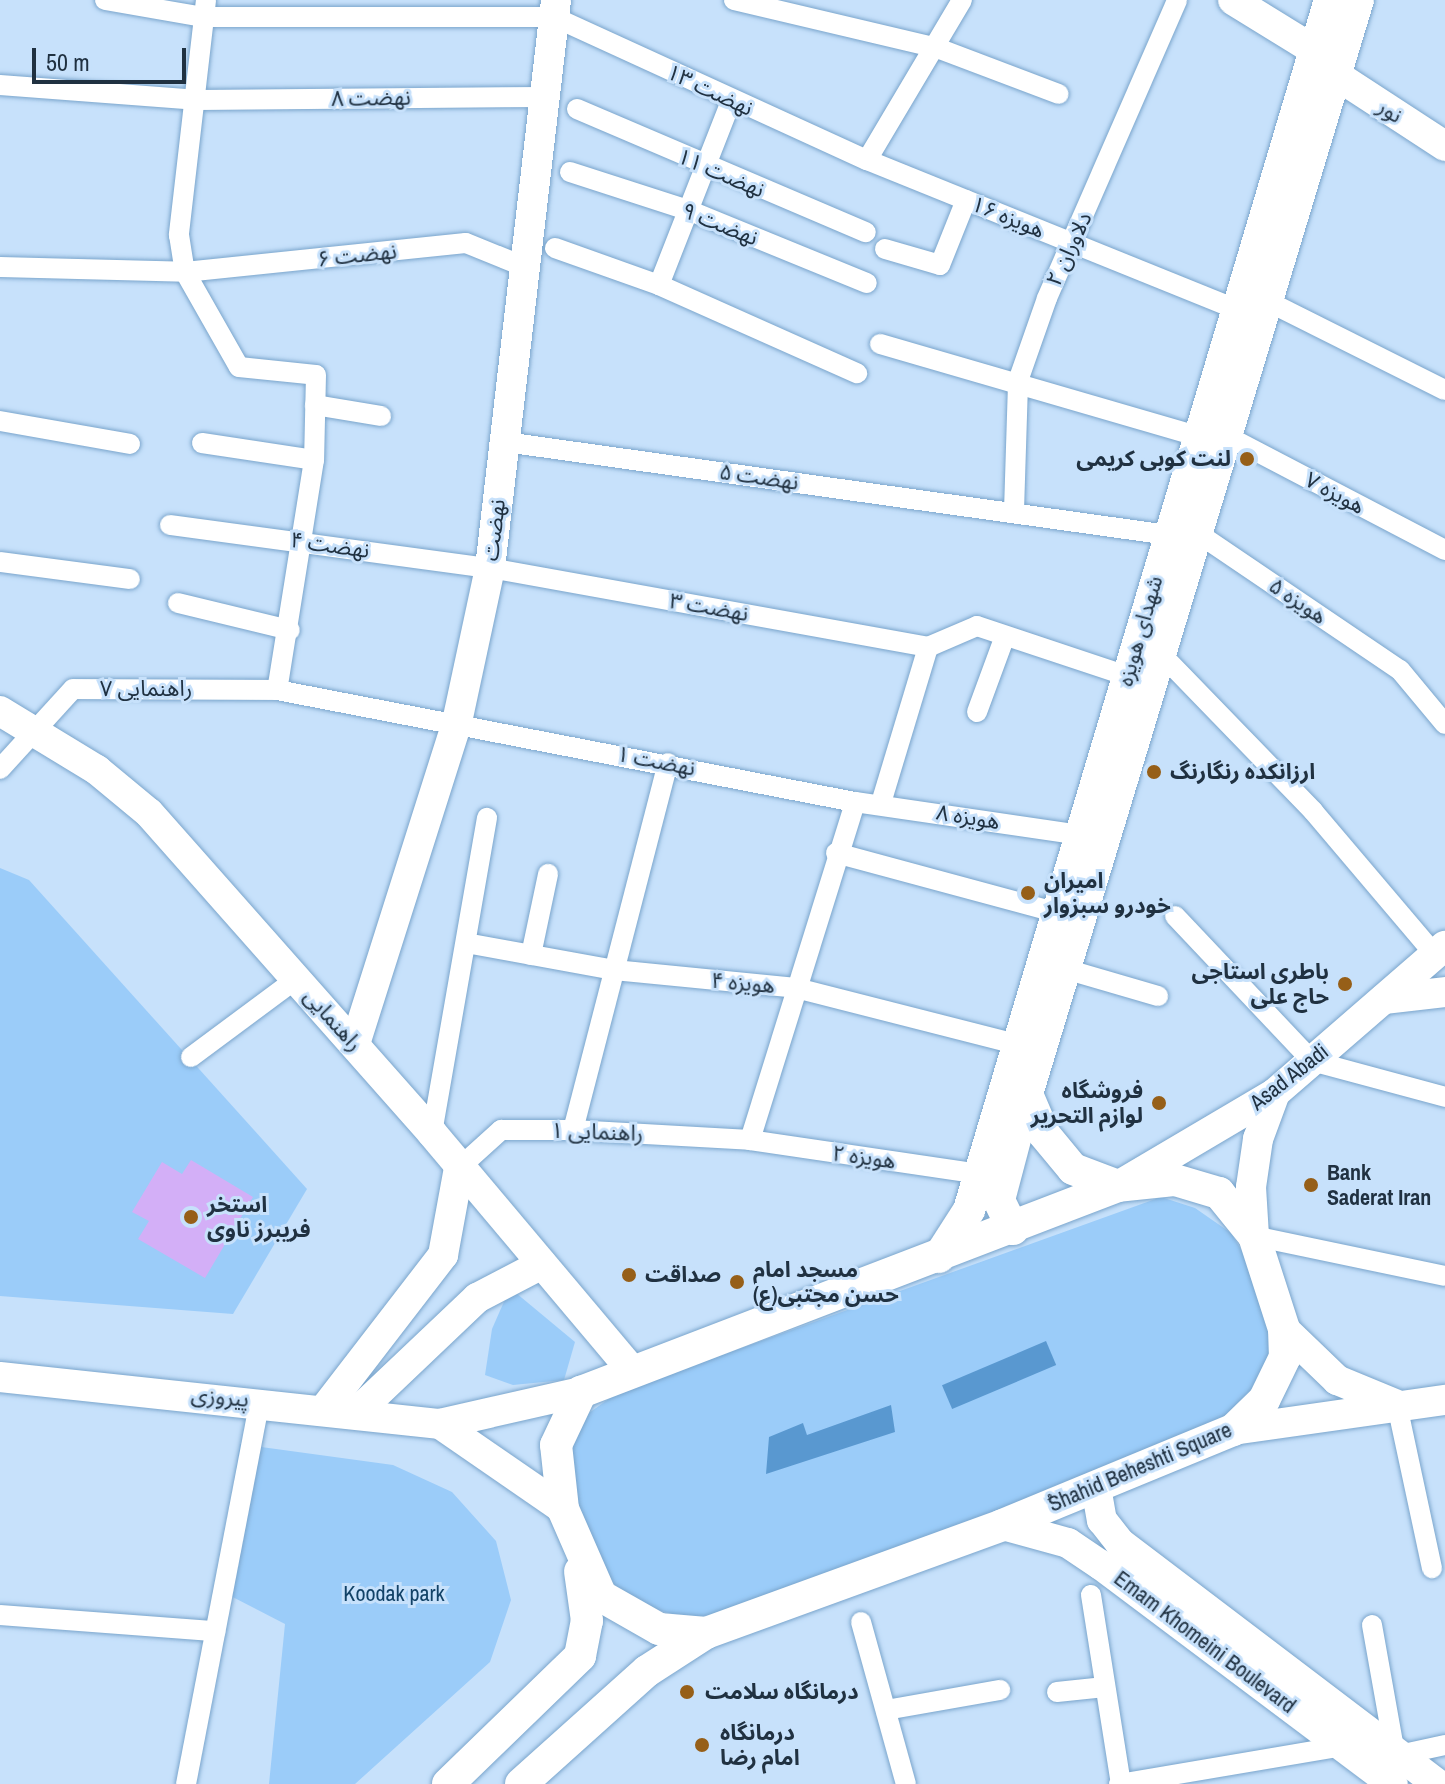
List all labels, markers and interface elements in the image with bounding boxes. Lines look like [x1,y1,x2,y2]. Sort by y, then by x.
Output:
scale bar [36,32,190,82]
text: 50 m [46,46,90,78]
street label: نهضت ۱۳ [663,59,757,121]
street label: نهضت ۸ [331,84,411,112]
street label: نور [1373,93,1407,129]
street label: نهضت ۱۱ [673,143,769,203]
street label: هویزه ۱۶ [968,190,1048,244]
street label: نهضت ۹ [678,197,762,251]
street label: دلاوران ۲ [1040,208,1098,290]
street label: نهضت ۶ [316,238,398,272]
place label: لنت کوبی کریمی [1076,446,1231,472]
marker: لنت کوبی کریمی [1238,450,1256,468]
street label: نهضت ۵ [718,458,800,496]
street label: هویزه ۷ [1301,466,1369,520]
street label: نهضت [477,498,511,562]
street label: نهضت ۴ [289,526,371,564]
street label: هویزه ۵ [1264,572,1332,630]
street label: شهدای هویزه [1112,573,1168,689]
street label: نهضت ۳ [668,587,750,627]
street label: راهنمایی ۷ [100,676,192,702]
street label: نهضت ۱ [614,740,698,782]
place label: ارزانکده رنگارنگ [1170,759,1315,785]
marker: ارزانکده رنگارنگ [1145,763,1163,781]
street label: هویزه ۸ [934,799,1002,835]
place label: امیران خودرو سبزوار [1044,867,1171,918]
marker: امیران خودرو سبزوار [1019,884,1037,902]
place label: باطری استاجی حاج علی [1192,958,1329,1010]
street label: هویزه ۴ [710,967,776,999]
marker: باطری استاجی حاج علی [1336,975,1354,993]
street label: راهنمایی [298,983,368,1057]
street label: Asad Abadi [1244,1038,1334,1116]
place label: فروشگاه لوازم التحریر [1031,1077,1143,1128]
marker: فروشگاه لوازم التحریر [1150,1094,1168,1112]
street label: راهنمایی ۱ [550,1117,644,1147]
street label: هویزه ۲ [831,1139,897,1175]
place label: Bank Saderat Iran [1327,1159,1431,1210]
marker: Bank Saderat Iran [1302,1176,1320,1194]
place label: استخر فریبرز ناوی [207,1191,311,1242]
marker: استخر فریبرز ناوی [182,1208,200,1226]
place label: مسجد امام حسن مجتبی(ع) [753,1256,899,1308]
place label: صداقت [645,1262,721,1288]
marker: صداقت [620,1266,638,1284]
marker: مسجد امام حسن مجتبی(ع) [728,1273,746,1291]
street label: پیروزی [190,1381,250,1413]
street label: ُShahid Beheshti Square [1044,1416,1236,1518]
street label: Emam Khomeini Boulevard [1109,1565,1301,1719]
park label: Koodak park [343,1581,445,1607]
place label: درمانگاه سلامت [705,1679,859,1705]
marker: درمانگاه سلامت [676,1681,698,1703]
place label: درمانگاه امام رضا [720,1719,800,1770]
marker: درمانگاه امام رضا [691,1734,713,1756]

